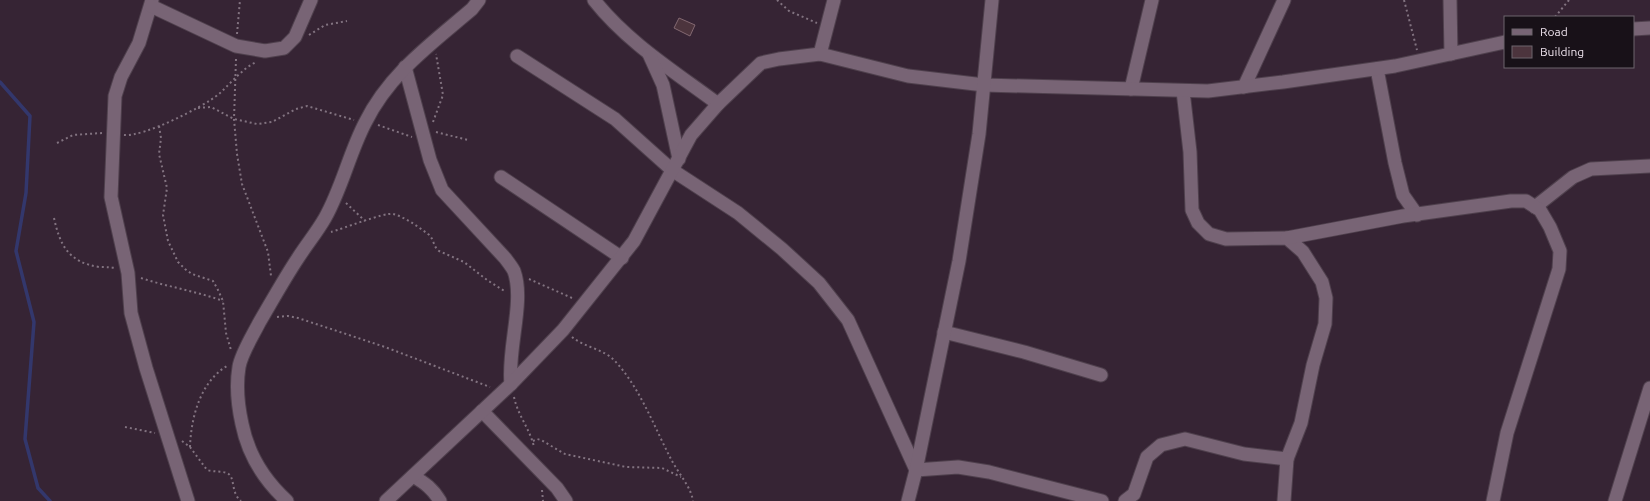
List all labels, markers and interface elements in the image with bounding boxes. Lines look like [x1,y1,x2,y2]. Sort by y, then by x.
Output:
legend [1504,16,1634,68]
text: Road [1540,25,1568,38]
text: Building [1540,45,1584,58]

